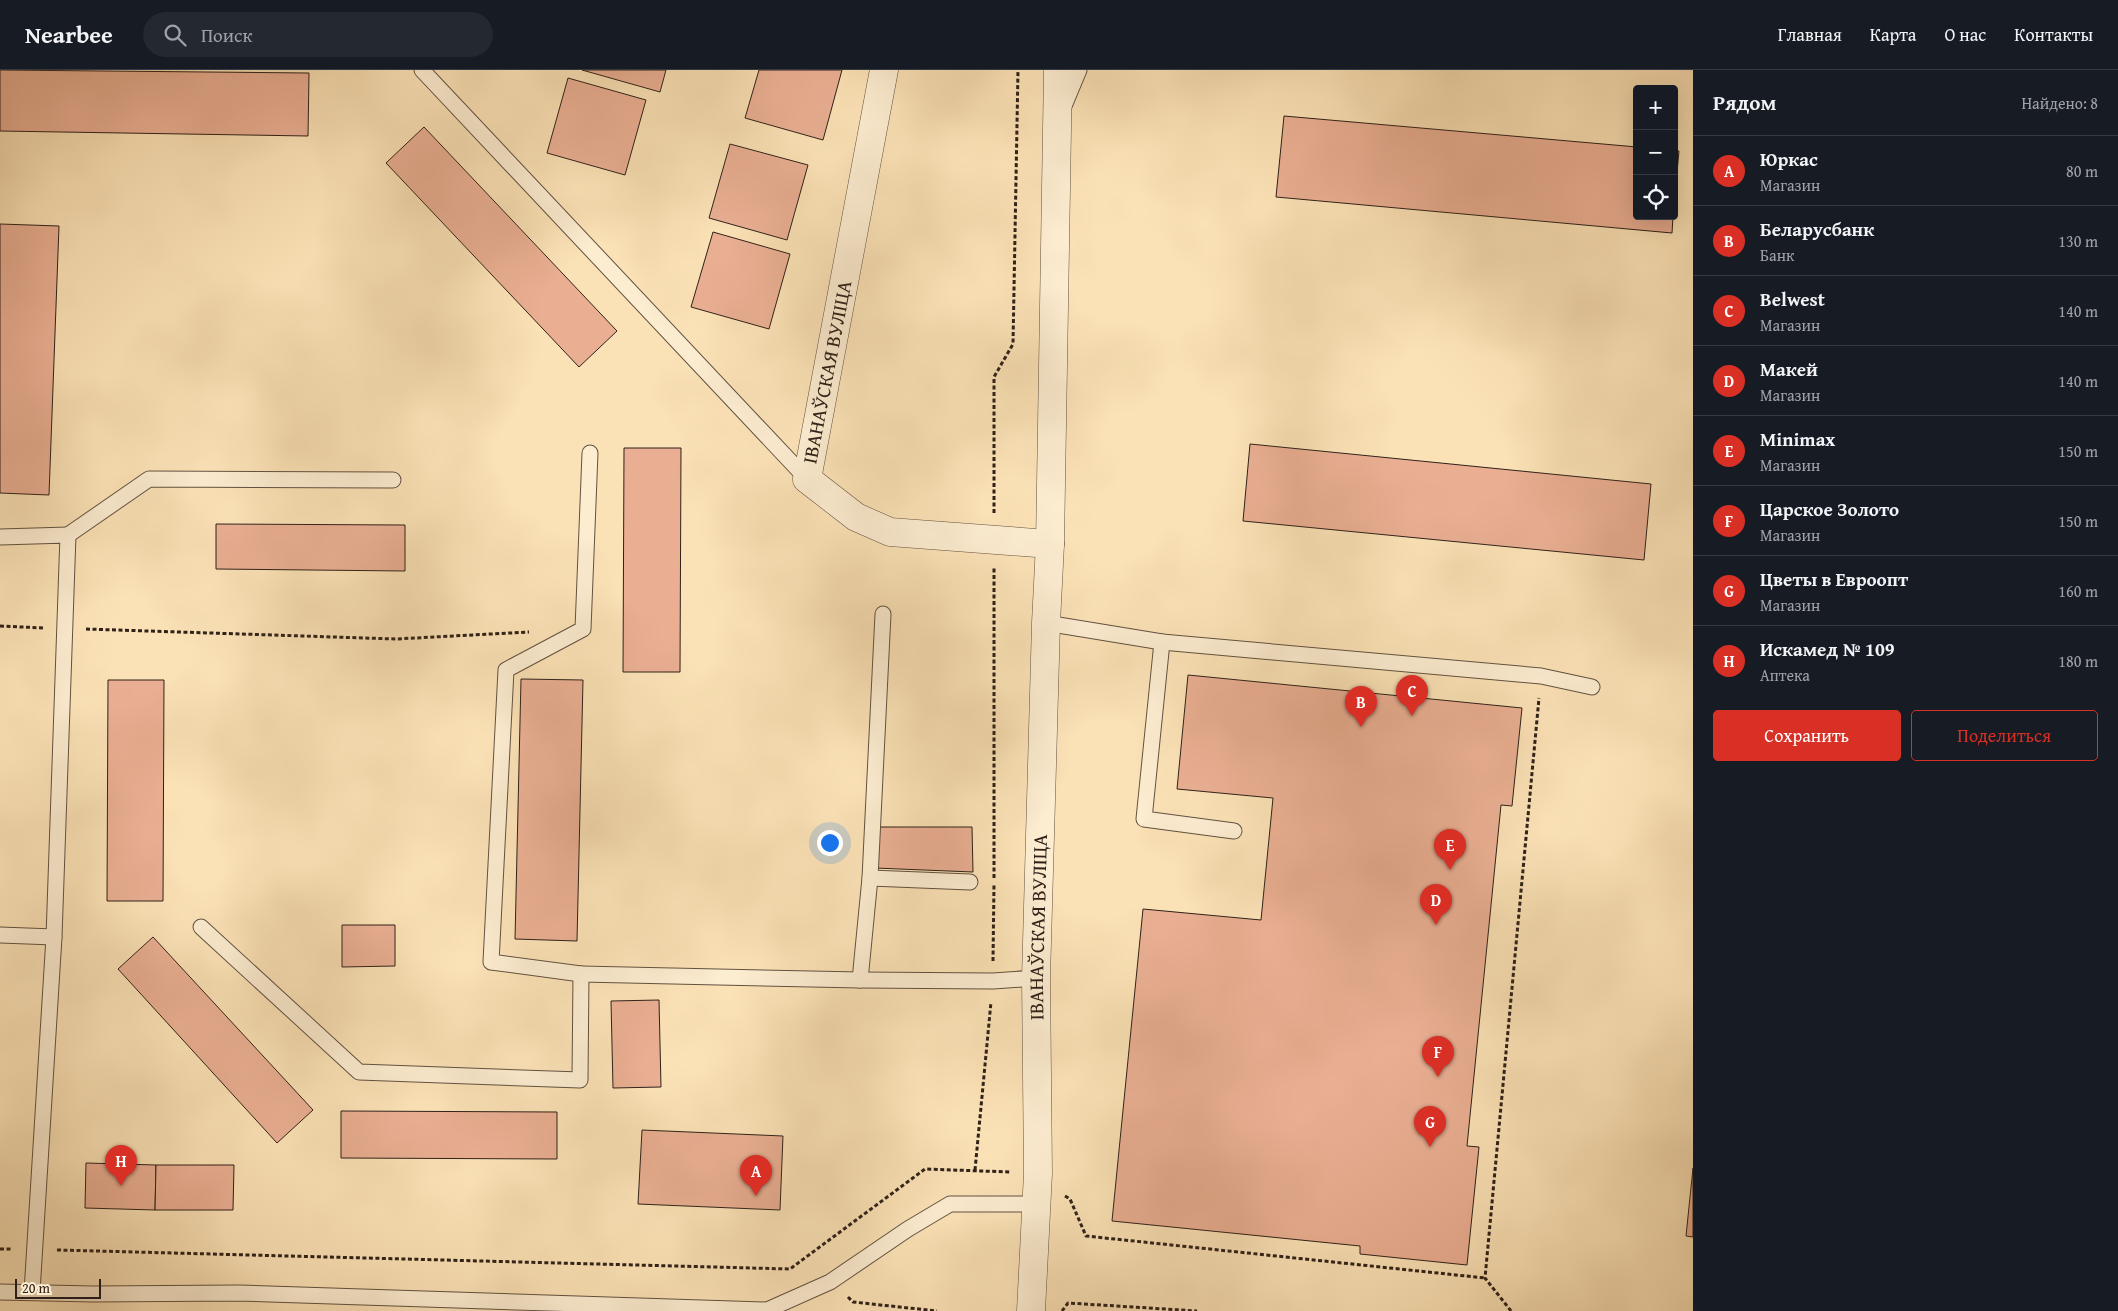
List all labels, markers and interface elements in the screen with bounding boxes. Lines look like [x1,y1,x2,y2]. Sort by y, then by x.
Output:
search box [143,12,493,57]
text: Nearbee [25,17,113,52]
icon: search [161,21,189,49]
text: Поиск [201,21,253,49]
text: Главная [1778,21,1842,48]
text: Карта [1870,21,1916,48]
text: О нас [1944,21,1986,48]
text: Контакты [2014,21,2093,48]
map controls [1633,85,1678,220]
button: + [1633,85,1678,130]
text: Рядом [1713,87,1776,118]
text: Найдено: 8 [2021,91,2098,115]
button: − [1633,130,1678,175]
text: Юркас [1760,145,1818,173]
text: A [1724,159,1734,183]
text: 80 m [2066,159,2098,183]
text: Магазин [1760,173,1820,197]
button: locate [1633,175,1678,220]
text: Беларусбанк [1760,215,1874,243]
text: B [1724,229,1734,253]
text: 130 m [2058,229,2098,253]
text: Банк [1760,243,1794,267]
street label: ІВАНАЎСКАЯ ВУЛІЦА [795,278,858,466]
text: Belwest [1760,285,1825,313]
text: C [1724,299,1734,323]
text: 140 m [2058,299,2098,323]
text: Магазин [1760,313,1820,337]
text: Макей [1760,355,1818,383]
text: D [1724,369,1734,393]
text: 140 m [2058,369,2098,393]
text: Магазин [1760,383,1820,407]
text: Minimax [1760,425,1835,453]
text: E [1725,439,1733,463]
text: 150 m [2058,439,2098,463]
text: Магазин [1760,453,1820,477]
text: Царское Золото [1760,495,1899,523]
text: F [1725,509,1733,533]
text: 150 m [2058,509,2098,533]
text: Магазин [1760,523,1820,547]
text: Цветы в Евроопт [1760,565,1908,593]
text: G [1724,579,1734,603]
text: 160 m [2058,579,2098,603]
text: Магазин [1760,593,1820,617]
text: Искамед № 109 [1760,635,1895,663]
text: H [1723,649,1735,673]
text: 180 m [2058,649,2098,673]
text: Аптека [1760,663,1810,687]
pin: C [1396,675,1428,716]
pin: B [1345,686,1377,727]
button: Сохранить [1713,710,1901,761]
button: Поделиться [1911,710,2098,761]
pin: E [1434,829,1466,870]
your location [817,830,843,856]
street label: ІВАНАЎСКАЯ ВУЛІЦА [1021,834,1054,1020]
pin: D [1420,884,1452,925]
pin: F [1422,1036,1454,1077]
pin: G [1414,1106,1446,1147]
pin: H [105,1145,137,1186]
pin: A [740,1155,772,1196]
scale bar [15,1276,101,1299]
text: 20 m [22,1278,50,1298]

